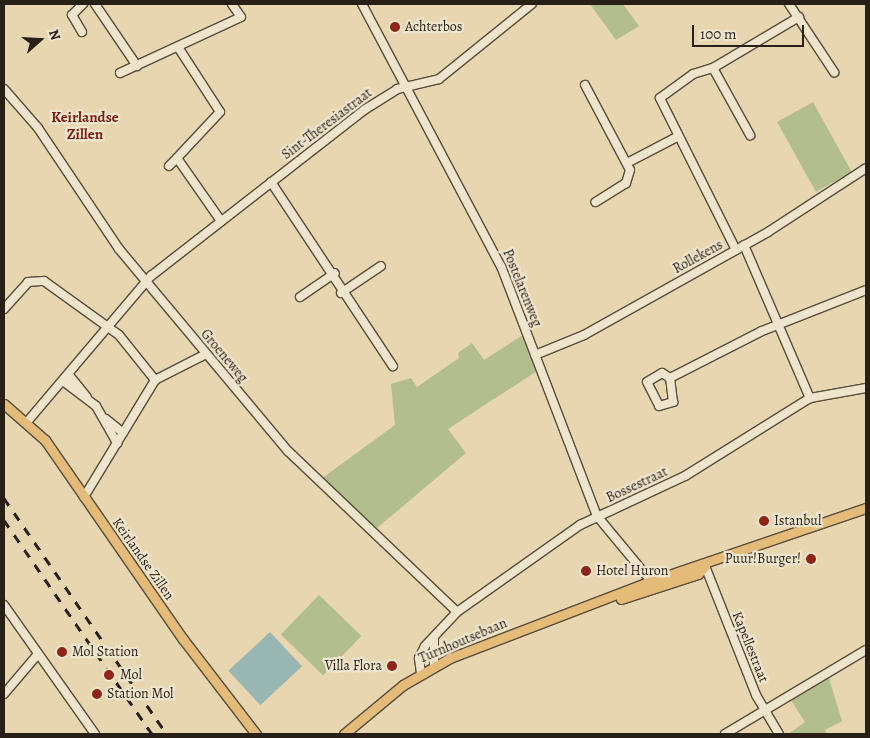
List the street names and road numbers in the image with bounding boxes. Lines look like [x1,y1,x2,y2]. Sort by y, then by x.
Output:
street label: Sint-Theresiastraat [279,85,375,163]
street label: Rollekens [670,236,726,278]
street label: Postelarenweg [499,247,545,329]
street label: Groeneweg [197,326,251,386]
street label: Bossestraat [604,463,670,507]
street label: Keirlandse Zillen [108,515,178,603]
street label: Kapellestraat [728,609,772,685]
street label: Turnhoutsebaan [416,615,510,667]

